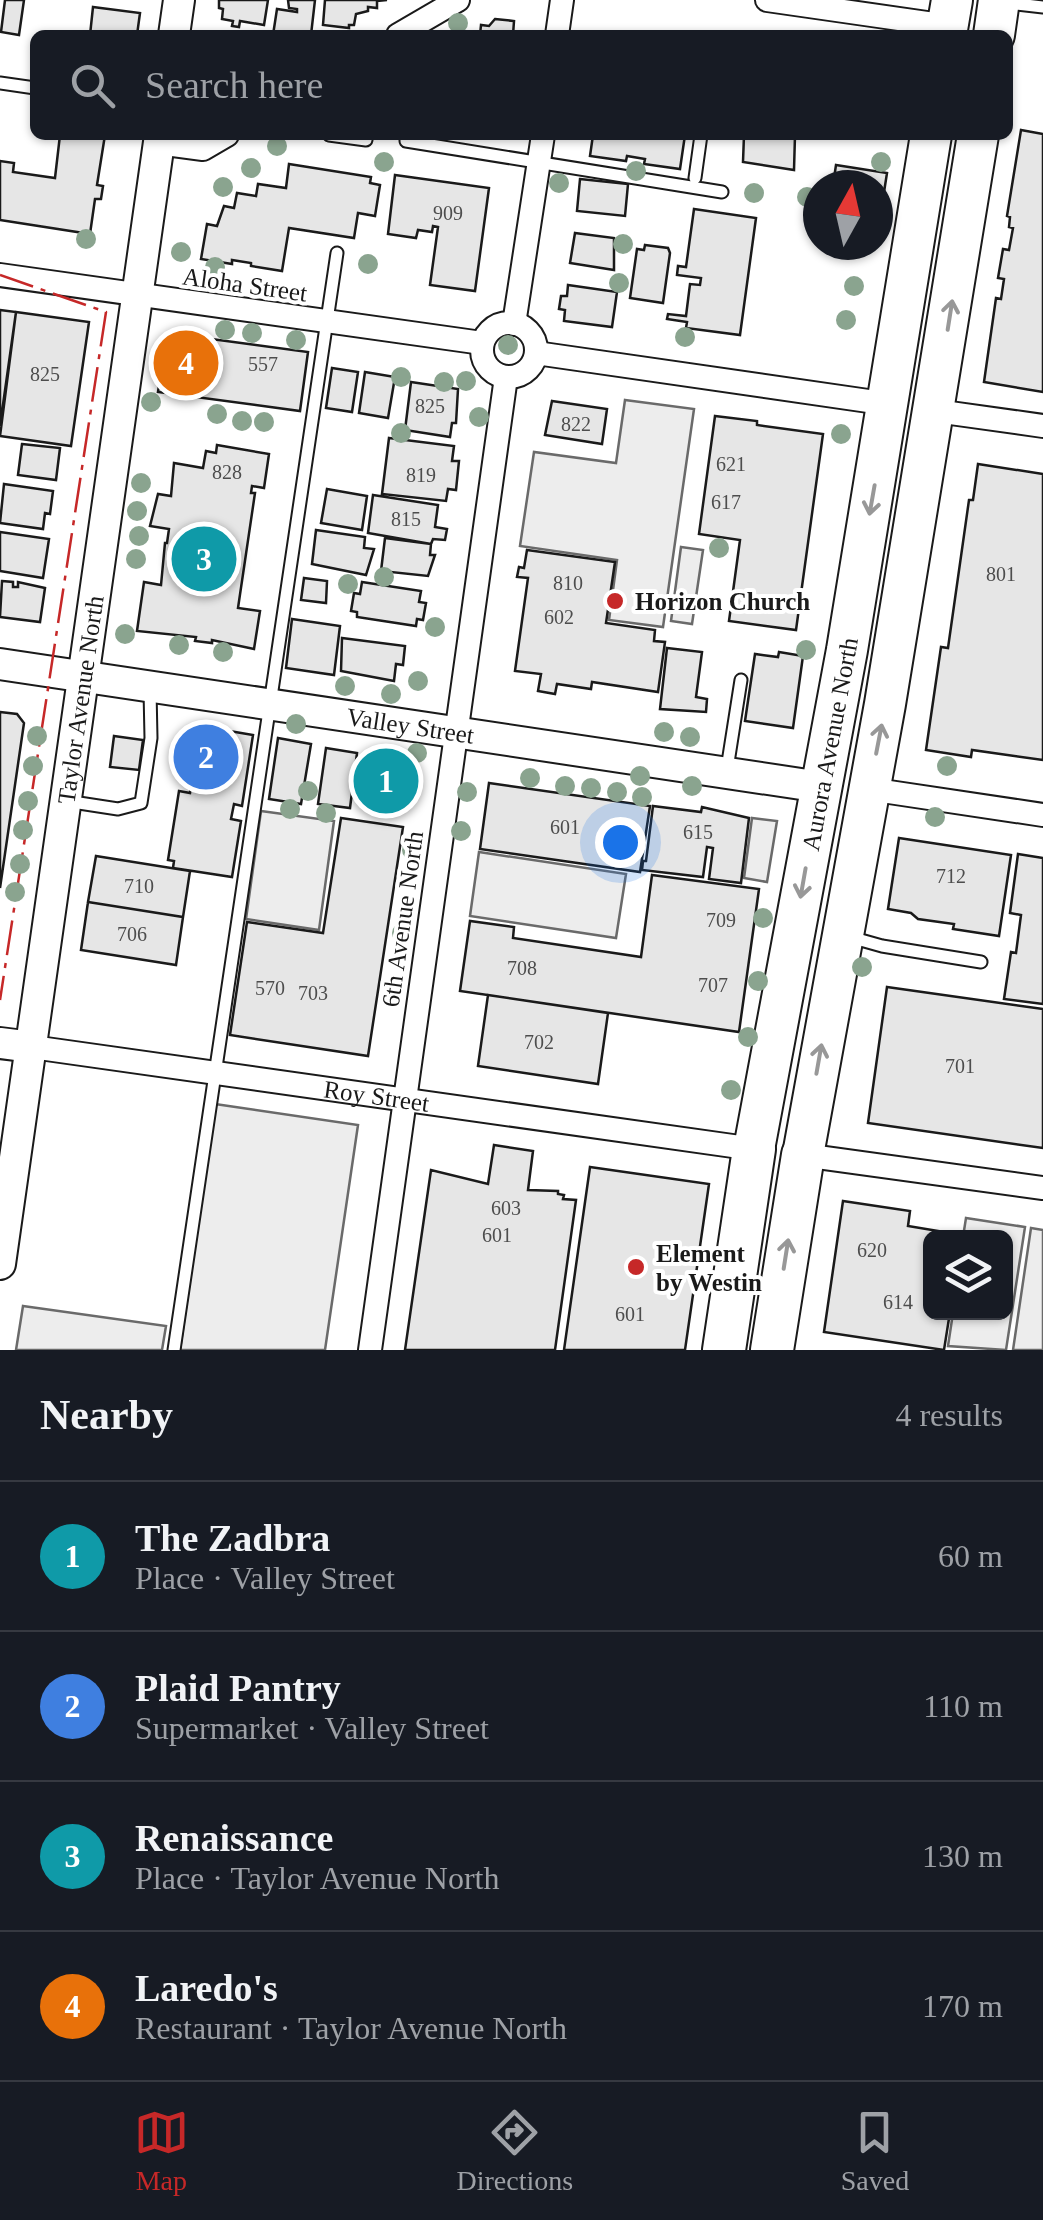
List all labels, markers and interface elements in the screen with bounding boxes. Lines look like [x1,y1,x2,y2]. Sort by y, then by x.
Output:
search box [30,30,1013,140]
icon: search [65,58,120,113]
text: Search here [145,64,323,106]
north arrow [803,170,893,260]
house number: 909 [433,202,463,224]
street label: Aloha Street [181,262,309,307]
one-way arrow [942,299,960,332]
pin: 4 [154,326,218,400]
house number: 557 [248,353,278,375]
house number: 825 [30,363,60,385]
house number: 825 [415,395,445,417]
house number: 822 [561,413,591,435]
house number: 621 [716,453,746,475]
house number: 828 [212,461,242,483]
house number: 819 [406,464,436,486]
one-way arrow [862,483,881,516]
house number: 617 [711,491,741,513]
house number: 815 [391,508,421,530]
pin: 3 [172,522,236,596]
house number: 801 [986,563,1016,585]
house number: 810 [553,572,583,594]
place label: Horizon Church [635,588,810,615]
marker: Horizon Church [604,590,626,612]
street label: Taylor Avenue North [52,593,109,806]
house number: 602 [544,606,574,628]
street label: Aurora Avenue North [797,635,863,853]
street label: Valley Street [345,703,476,749]
pin: 2 [174,720,238,794]
one-way arrow [870,724,889,756]
pin: 1 [354,744,418,818]
house number: 601 [550,816,580,838]
your location [595,817,646,868]
house number: 615 [683,821,713,843]
street label: 6th Avenue North [377,829,428,1009]
house number: 712 [936,865,966,887]
one-way arrow [793,866,812,899]
house number: 710 [124,875,154,897]
house number: 709 [706,909,736,931]
house number: 706 [117,923,147,945]
house number: 708 [507,957,537,979]
house number: 707 [698,974,728,996]
house number: 570 [255,977,285,999]
house number: 703 [298,982,328,1004]
house number: 702 [524,1031,554,1053]
one-way arrow [810,1043,829,1076]
house number: 701 [945,1055,975,1077]
street label: Roy Street [322,1075,431,1117]
house number: 603 [491,1197,521,1219]
house number: 601 [482,1224,512,1246]
map controls [923,1230,1013,1320]
button: layers [923,1230,1013,1320]
one-way arrow [778,1238,796,1270]
house number: 620 [857,1239,887,1261]
place label: Element by Westin [656,1240,762,1296]
marker: Element by Westin [625,1256,647,1278]
house number: 614 [883,1291,913,1313]
house number: 601 [615,1303,645,1325]
text: Nearby [40,1392,173,1438]
text: 4 results [895,1397,1003,1433]
text: The Zadbra [135,1517,330,1559]
text: 1 [65,1538,81,1574]
text: 60 m [938,1538,1003,1574]
text: Place · Valley Street [135,1560,395,1596]
text: Plaid Pantry [135,1667,341,1709]
text: 2 [65,1688,81,1724]
text: 110 m [923,1688,1003,1724]
text: Supermarket · Valley Street [135,1710,489,1746]
text: Renaissance [135,1817,333,1859]
text: 3 [65,1838,81,1874]
text: 130 m [922,1838,1003,1874]
text: Place · Taylor Avenue North [135,1860,499,1896]
text: Laredo's [135,1967,278,2009]
text: 4 [65,1988,81,2024]
text: 170 m [922,1988,1003,2024]
text: Restaurant · Taylor Avenue North [135,2010,567,2046]
tab: Map [134,2105,189,2197]
tab: Directions [456,2105,573,2197]
tab: Saved [841,2105,909,2197]

